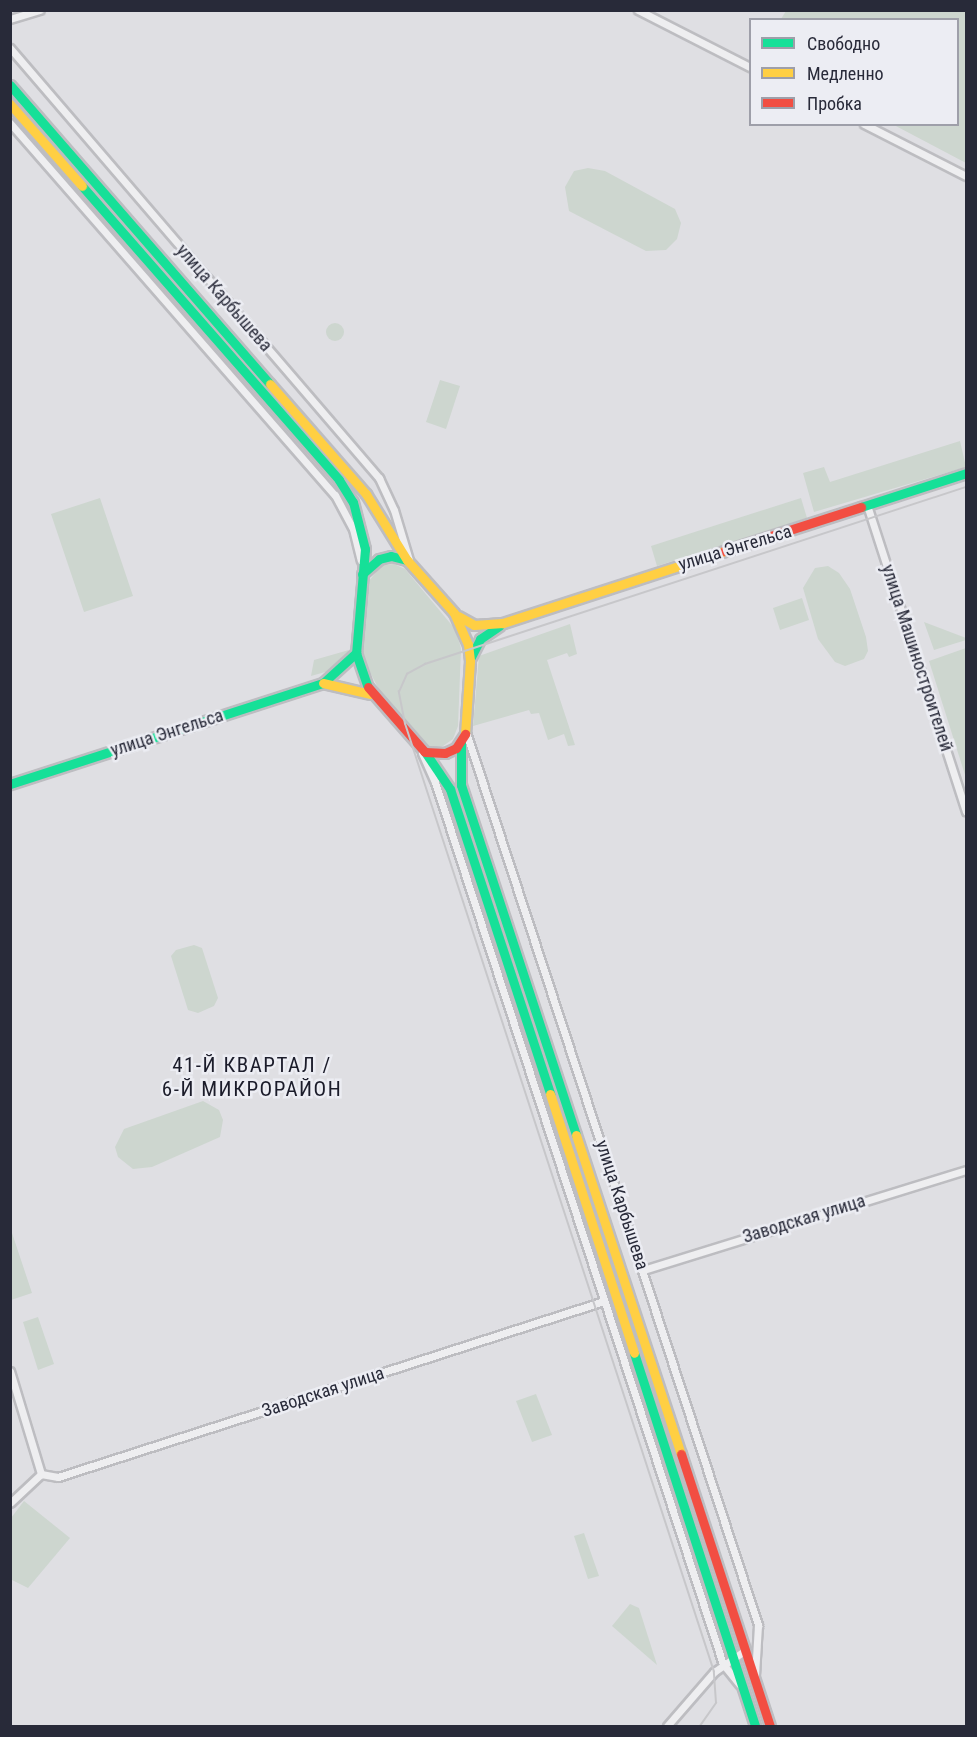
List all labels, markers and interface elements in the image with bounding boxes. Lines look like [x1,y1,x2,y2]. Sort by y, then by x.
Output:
legend [749,18,959,126]
text: Свободно [807,33,880,54]
text: Медленно [807,63,884,84]
text: Пробка [807,93,862,114]
street label: улица Карбышева [172,240,276,356]
street label: улица Энгельса [676,521,794,575]
street label: улица Машиностроителей [877,562,957,754]
street label: улица Энгельса [108,705,226,761]
district label: 41-Й КВАРТАЛ / 6-Й МИКРОРАЙОН [162,1052,342,1102]
street label: улица Карбышева [591,1137,653,1273]
street label: Заводская улица [740,1190,868,1248]
street label: Заводская улица [259,1362,387,1422]

